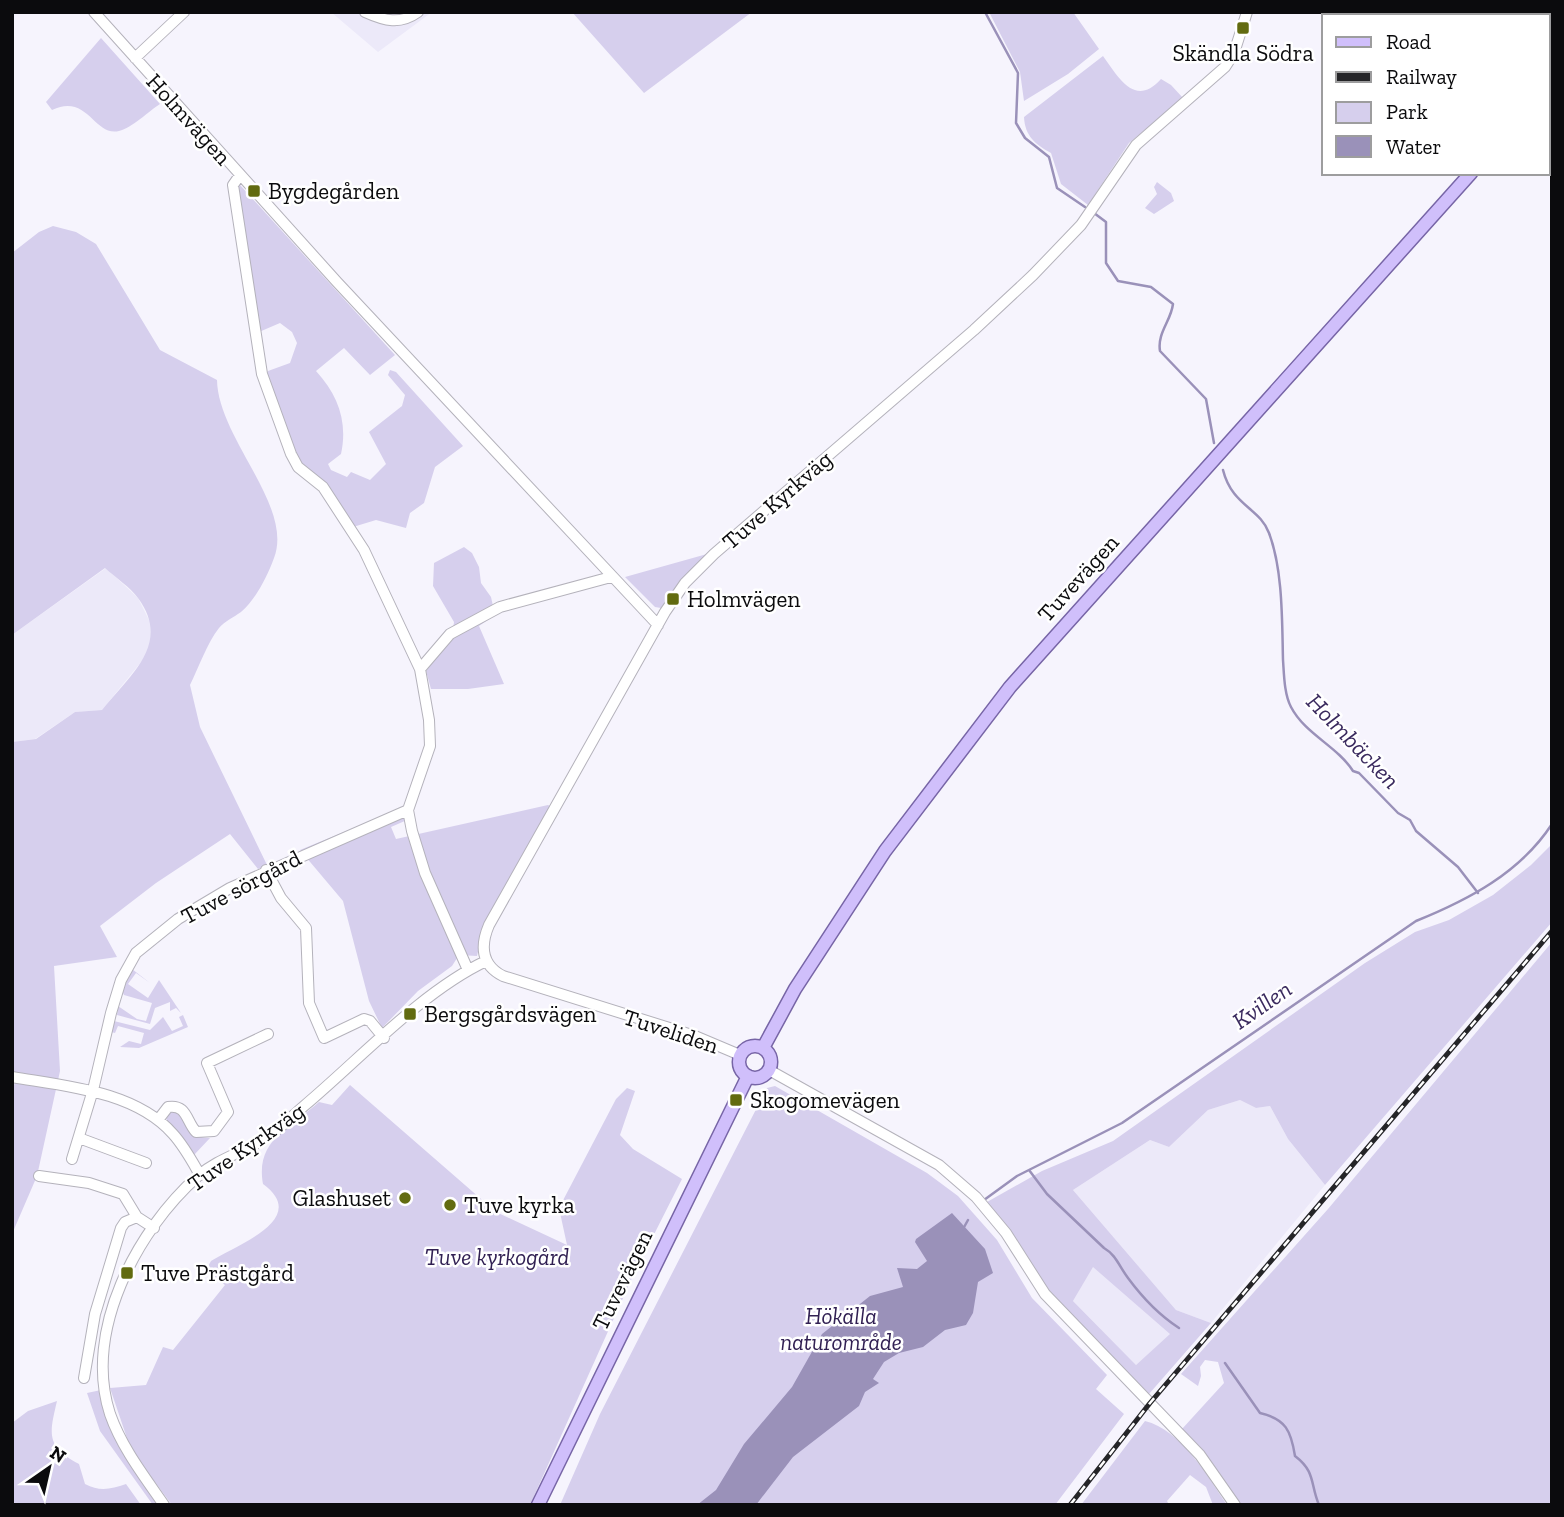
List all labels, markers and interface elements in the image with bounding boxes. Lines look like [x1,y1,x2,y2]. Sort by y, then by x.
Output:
legend [1322,14,1550,175]
marker: Skändla Södra [1235,20,1251,36]
text: Road [1386,29,1432,54]
place label: Skändla Södra [1172,39,1314,67]
text: Railway [1386,64,1457,89]
street label: Holmvägen [141,67,237,171]
text: Park [1386,99,1428,124]
text: Water [1386,134,1441,159]
place label: Bygdegården [268,177,399,205]
marker: Bygdegården [246,183,262,199]
street label: Tuve Kyrkväg [716,444,838,555]
street label: Tuvevägen [1031,529,1125,627]
place label: Holmvägen [687,585,800,613]
marker: Holmvägen [665,591,681,607]
water label: Holmbäcken [1301,687,1406,794]
street label: Tuve sörgård [176,844,306,930]
water label: Kvillen [1227,974,1297,1035]
place label: Bergsgårdsvägen [424,1000,597,1028]
street label: Tuveliden [620,1003,722,1059]
marker: Bergsgårdsvägen [402,1006,418,1022]
place label: Skogomevägen [750,1086,900,1114]
marker: Skogomevägen [728,1092,744,1108]
street label: Tuve Kyrkväg [182,1096,310,1198]
place label: Glashuset [293,1184,391,1212]
marker: Glashuset [397,1190,413,1206]
place label: Tuve kyrka [464,1191,575,1219]
marker: Tuve kyrka [442,1197,458,1213]
street label: Tuvevägen [586,1225,658,1335]
park label: Tuve kyrkogård [425,1243,569,1271]
place label: Tuve Prästgård [141,1259,294,1287]
marker: Tuve Prästgård [119,1265,135,1281]
park label: Hökälla naturområde [780,1302,902,1356]
north arrow [14,1433,84,1503]
text: N [46,1441,71,1468]

